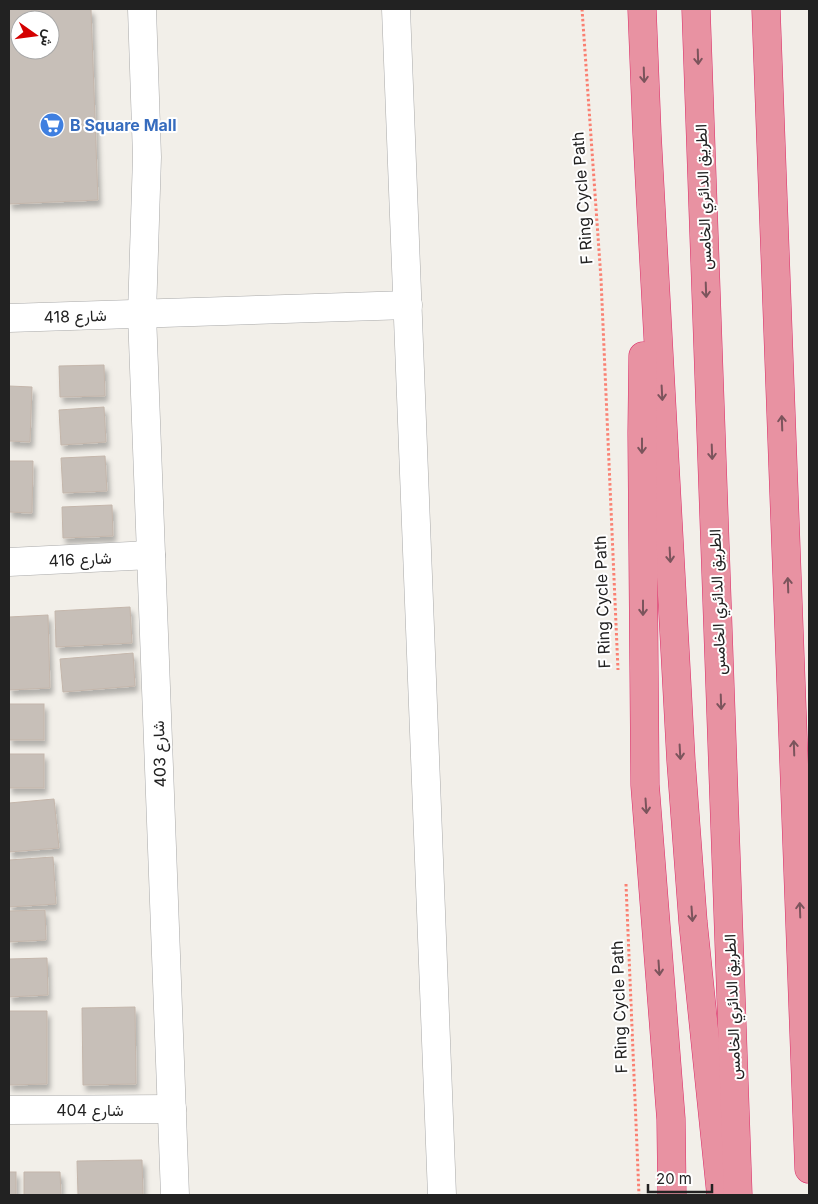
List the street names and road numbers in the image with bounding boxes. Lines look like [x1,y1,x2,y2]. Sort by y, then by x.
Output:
street label: الطريق الدائري الخامس [690,123,720,270]
street label: F Ring Cycle Path [567,131,597,265]
street label: شارع 418 [43,305,107,329]
street label: الطريق الدائري الخامس [704,528,734,675]
street label: F Ring Cycle Path [590,535,614,669]
street label: شارع 416 [48,547,112,573]
street label: شارع 403 [148,720,172,788]
street label: الطريق الدائري الخامس [719,933,749,1080]
street label: F Ring Cycle Path [607,940,631,1074]
street label: شارع 404 [56,1100,124,1122]

